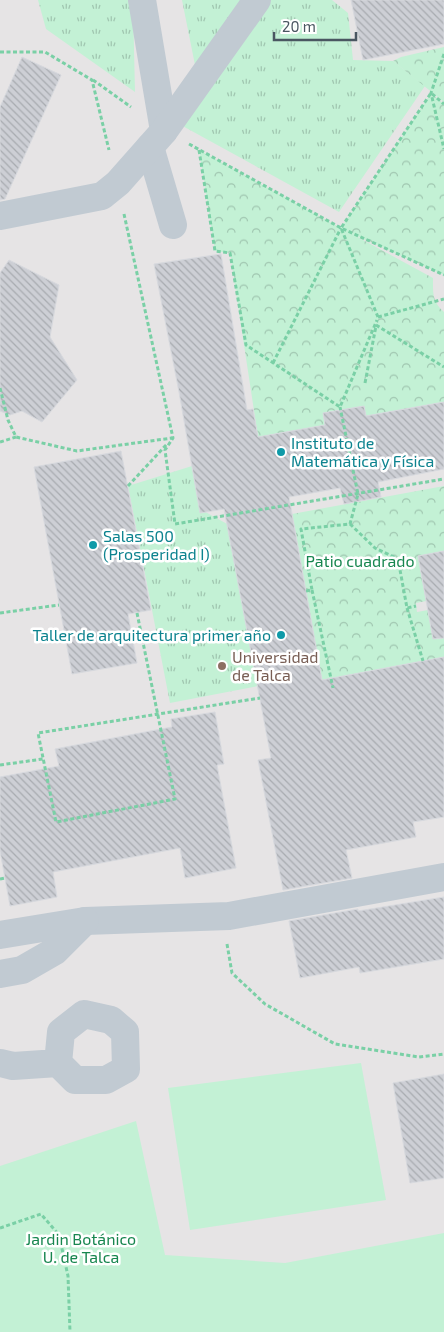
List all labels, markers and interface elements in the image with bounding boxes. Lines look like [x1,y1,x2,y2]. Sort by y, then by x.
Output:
scale bar [274,10,356,42]
text: 20 m [282,17,316,35]
place label: Instituto de Matemática y Física [291,433,434,470]
marker: Instituto de Matemática y Física [275,446,287,458]
place label: Salas 500 (Prosperidad I) [103,526,210,563]
marker: Salas 500 (Prosperidad I) [87,539,99,551]
park label: Patio cuadrado [305,551,415,570]
place label: Taller de arquitectura primer año [33,625,271,644]
marker: Taller de arquitectura primer año [275,629,287,641]
place label: Universidad de Talca [232,647,319,684]
marker: Universidad de Talca [216,660,228,672]
park label: Jardin Botánico U. de Talca [26,1229,136,1266]

